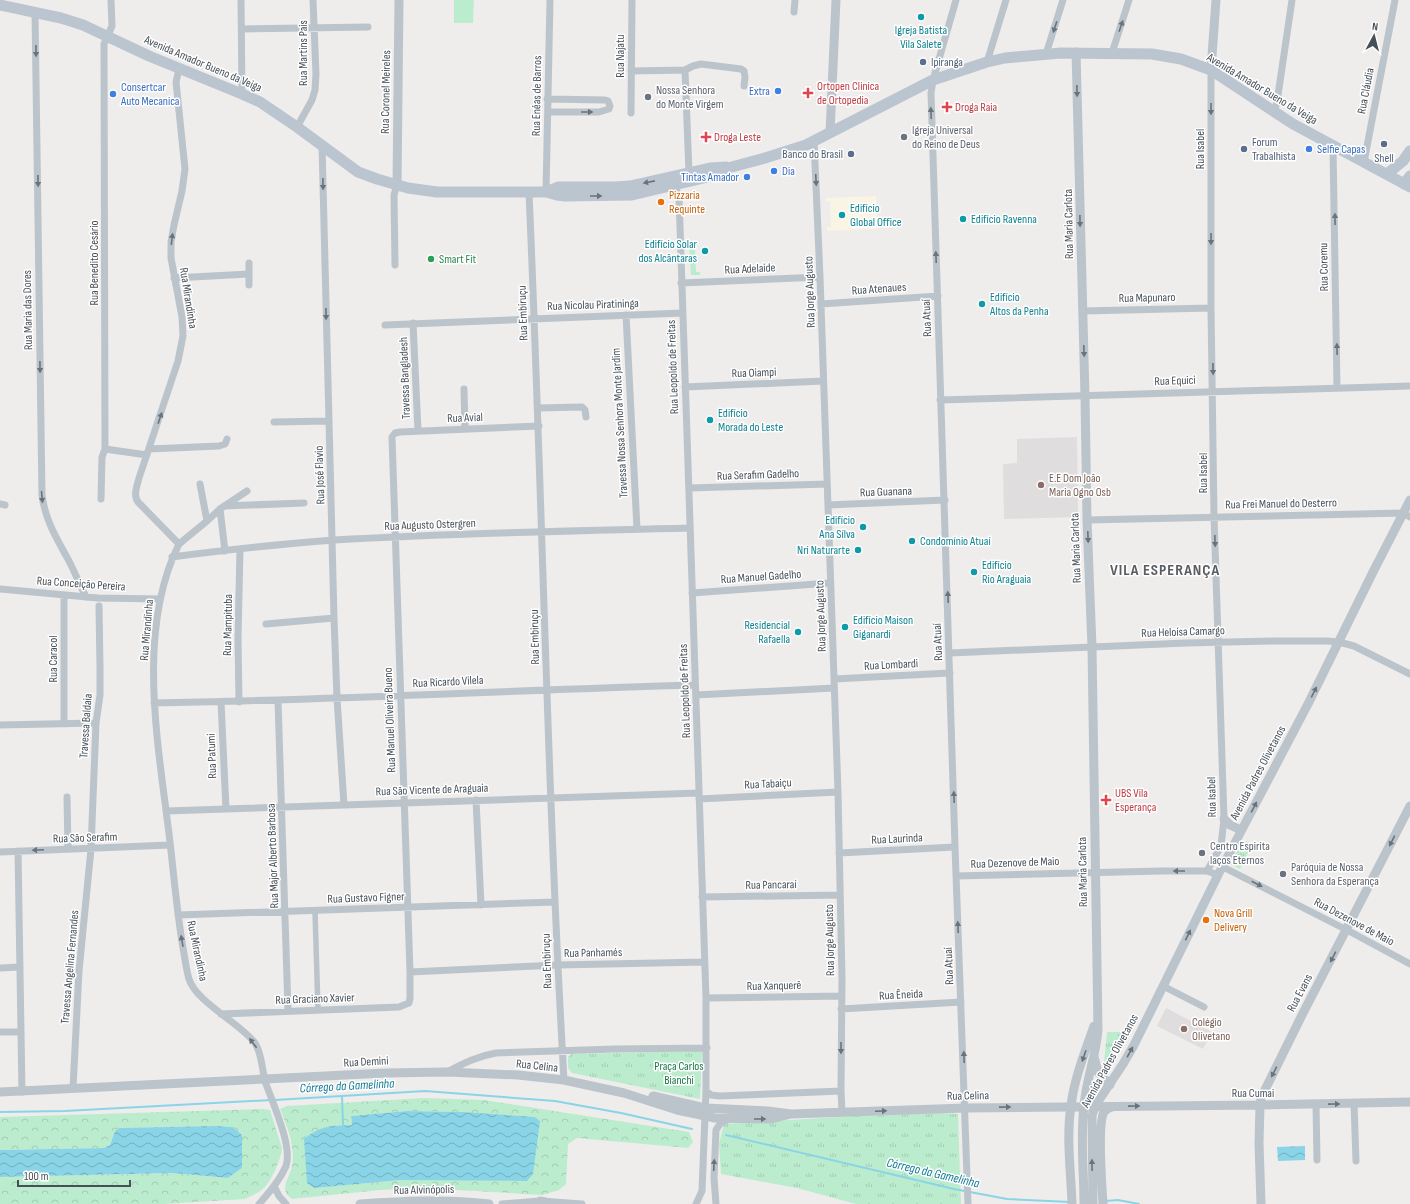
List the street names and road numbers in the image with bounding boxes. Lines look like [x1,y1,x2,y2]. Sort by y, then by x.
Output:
street label: Rua Martins Pais [296,20,311,86]
street label: Avenida Amador Bueno da Veiga [141,32,264,96]
street label: Rua Najatu [613,34,628,78]
street label: Rua Coronel Meireles [378,50,394,134]
street label: Avenida Amador Bueno da Veiga [1203,50,1320,128]
street label: Rua Enéas de Barros [529,56,545,136]
street label: Rua Cláudia [1354,66,1378,115]
street label: Rua Isabel [1193,129,1208,169]
street label: Rua Maria Carlota [1061,188,1077,259]
street label: Rua Benedito Cesário [87,220,102,305]
street label: Rua Coremu [1316,243,1332,291]
street label: Rua Jorge Augusto [801,256,819,328]
street label: Rua Adelaide [724,260,776,278]
street label: Rua Mirandinha [176,266,200,330]
street label: Rua Maria das Dores [20,270,36,350]
street label: Rua Atenaues [851,280,907,298]
street label: Rua Embiruçu [515,285,531,341]
street label: Rua Mapunaro [1118,290,1176,306]
street label: Rua Nicolau Piratininga [547,296,639,314]
street label: Rua Atuaí [919,298,935,337]
street label: Rua Leopoldo de Freitas [664,320,682,414]
street label: Travessa Bangladesh [396,337,414,419]
street label: Travessa Nossa Senhora Monte Jardim [609,347,631,498]
street label: Rua Oiampi [731,365,777,381]
street label: Rua Equici [1154,373,1196,389]
street label: Rua Avial [447,410,483,426]
street label: Rua José Flavio [311,445,329,505]
street label: Rua Isabel [1196,453,1211,493]
street label: Rua Serafim Gadelho [717,466,799,484]
street label: Rua Guanana [860,484,913,500]
street label: Rua Frei Manuel do Desterro [1225,496,1337,512]
street label: Rua Maria Carlota [1067,512,1085,583]
street label: Rua Augusto Ostergren [384,516,476,534]
street label: Rua Manuel Gadelho [720,567,802,587]
street label: Rua Conceição Pereira [36,573,126,595]
street label: Rua Jorge Augusto [812,580,830,652]
street label: Rua Mampituba [220,593,236,656]
street label: Rua Mirandinha [137,598,157,661]
street label: Rua Embiruçu [527,609,543,665]
street label: Rua Atuaí [930,622,946,661]
street label: Rua Heloísa Camargo [1141,623,1225,641]
street label: Rua Caracol [46,635,61,683]
street label: Rua Leopoldo de Freitas [676,644,694,738]
street label: Rua Lombardi [864,656,918,674]
street label: Rua Manuel Oliveira Bueno [381,667,399,773]
street label: Rua Ricardo Vilela [412,673,484,691]
street label: Travessa Baldaia [76,693,96,759]
street label: Avenida Padres Olivetanos [1226,723,1289,824]
street label: Rua Patumi [204,733,220,779]
street label: Rua Tabaiçu [744,775,792,793]
street label: Rua Isabel [1204,777,1220,817]
street label: Rua São Vicente de Araguaia [375,781,489,799]
street label: Rua Major Alberto Barbosa [264,803,282,909]
street label: Rua São Serafim [53,829,118,847]
street label: Rua Laurinda [871,830,924,848]
street label: Rua Maria Carlota [1075,836,1091,907]
street label: Rua Dezenove de Maio [970,854,1060,872]
street label: Rua Pancaraí [745,877,797,893]
street label: Rua Gustavo Figner [327,889,405,907]
street label: Rua Dezenove de Maio [1311,895,1397,949]
street label: Rua Jorge Augusto [822,904,838,976]
street label: Travessa Angelina Fernandes [58,909,82,1025]
street label: Rua Mirandinha [183,919,211,983]
street label: Rua Embiruçu [539,933,555,989]
street label: Rua Panhamés [564,945,622,961]
street label: Rua Atuaí [941,946,957,985]
street label: Rua Evans [1284,972,1316,1014]
street label: Rua Xanquerê [747,978,802,994]
street label: Rua Êneida [879,986,924,1004]
street label: Rua Graciano Xavier [275,990,355,1008]
street label: Avenida Padres Olivetanos [1078,1012,1142,1111]
street label: Rua Demini [343,1053,389,1071]
street label: Rua Celina [515,1056,559,1076]
street label: Rua Cumai [1232,1086,1274,1101]
street label: Rua Celina [947,1088,990,1104]
street label: Rua Alvinópolis [394,1182,454,1198]

